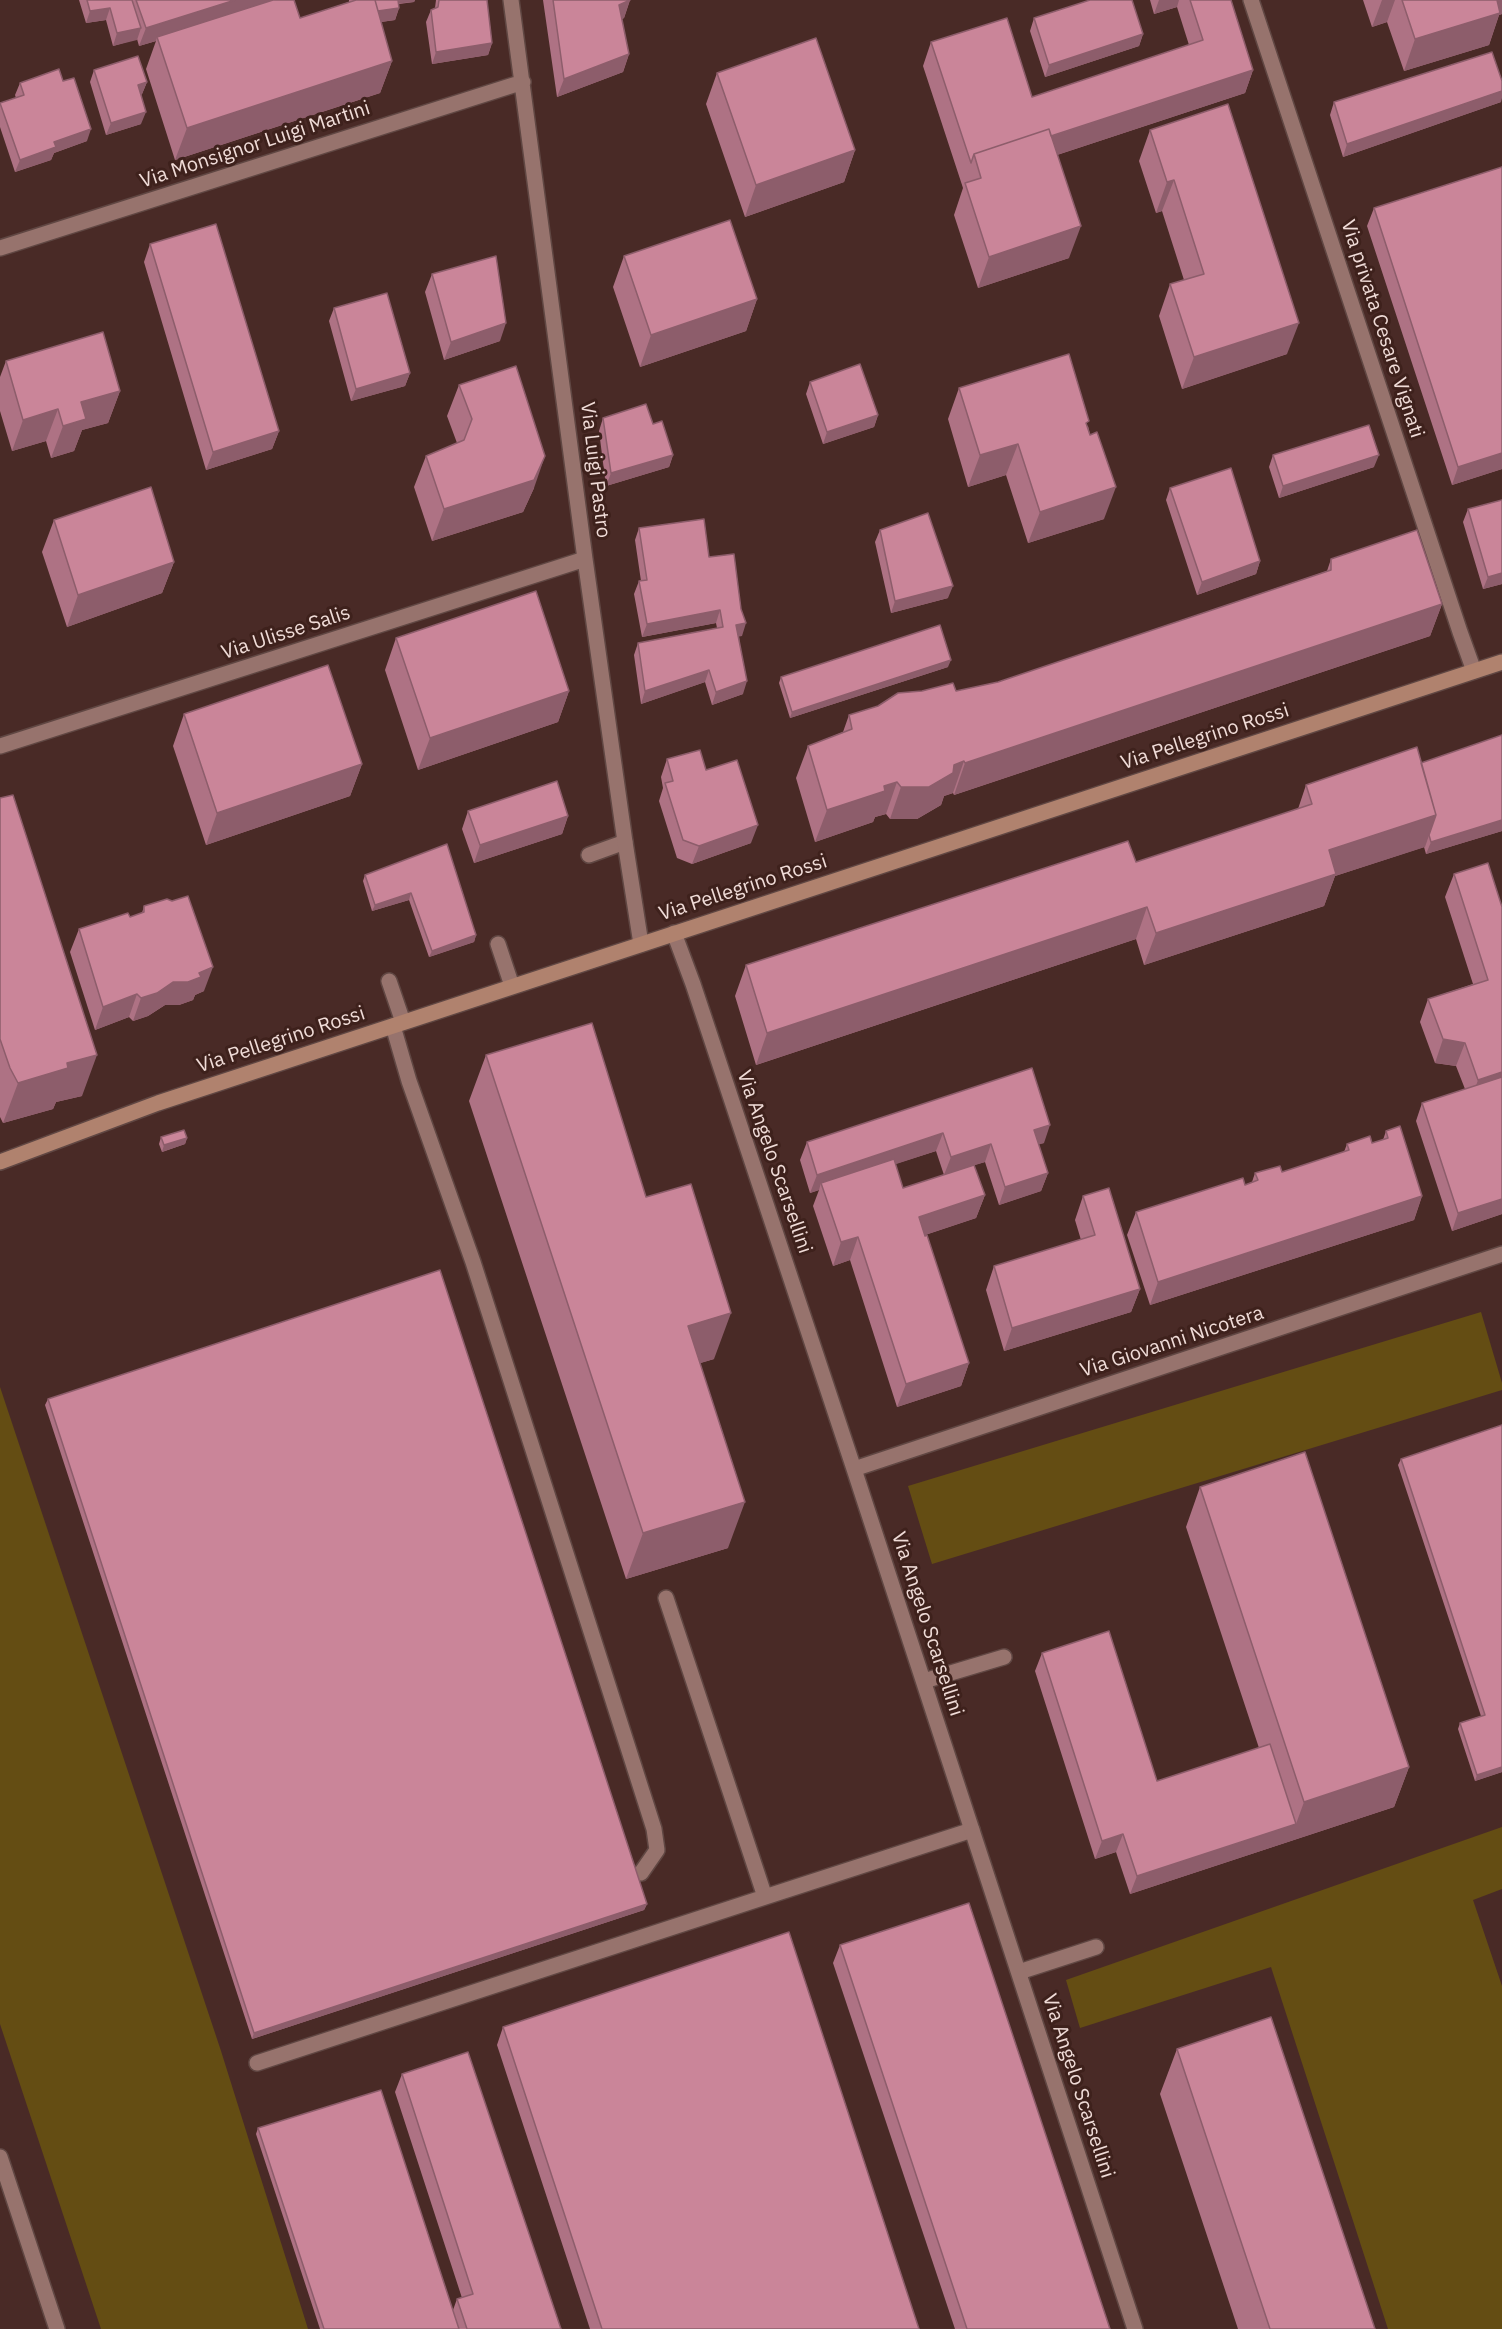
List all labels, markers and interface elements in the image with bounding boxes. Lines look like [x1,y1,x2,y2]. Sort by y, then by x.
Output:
street label: Via Monsignor Luigi Martini [137,96,373,194]
street label: Via privata Cesare Vignati [1335,217,1429,441]
street label: Via Luigi Pastro [575,401,615,539]
street label: Via Ulisse Salis [219,601,353,665]
street label: Via Pellegrino Rossi [1118,699,1292,775]
street label: Via Pellegrino Rossi [656,850,830,926]
street label: Via Pellegrino Rossi [194,1002,368,1078]
street label: Via Angelo Scarsellini [731,1067,817,1257]
street label: Via Giovanni Nicotera [1077,1301,1267,1383]
street label: Via Angelo Scarsellini [886,1529,968,1719]
street label: Via Angelo Scarsellini [1037,1991,1119,2181]

